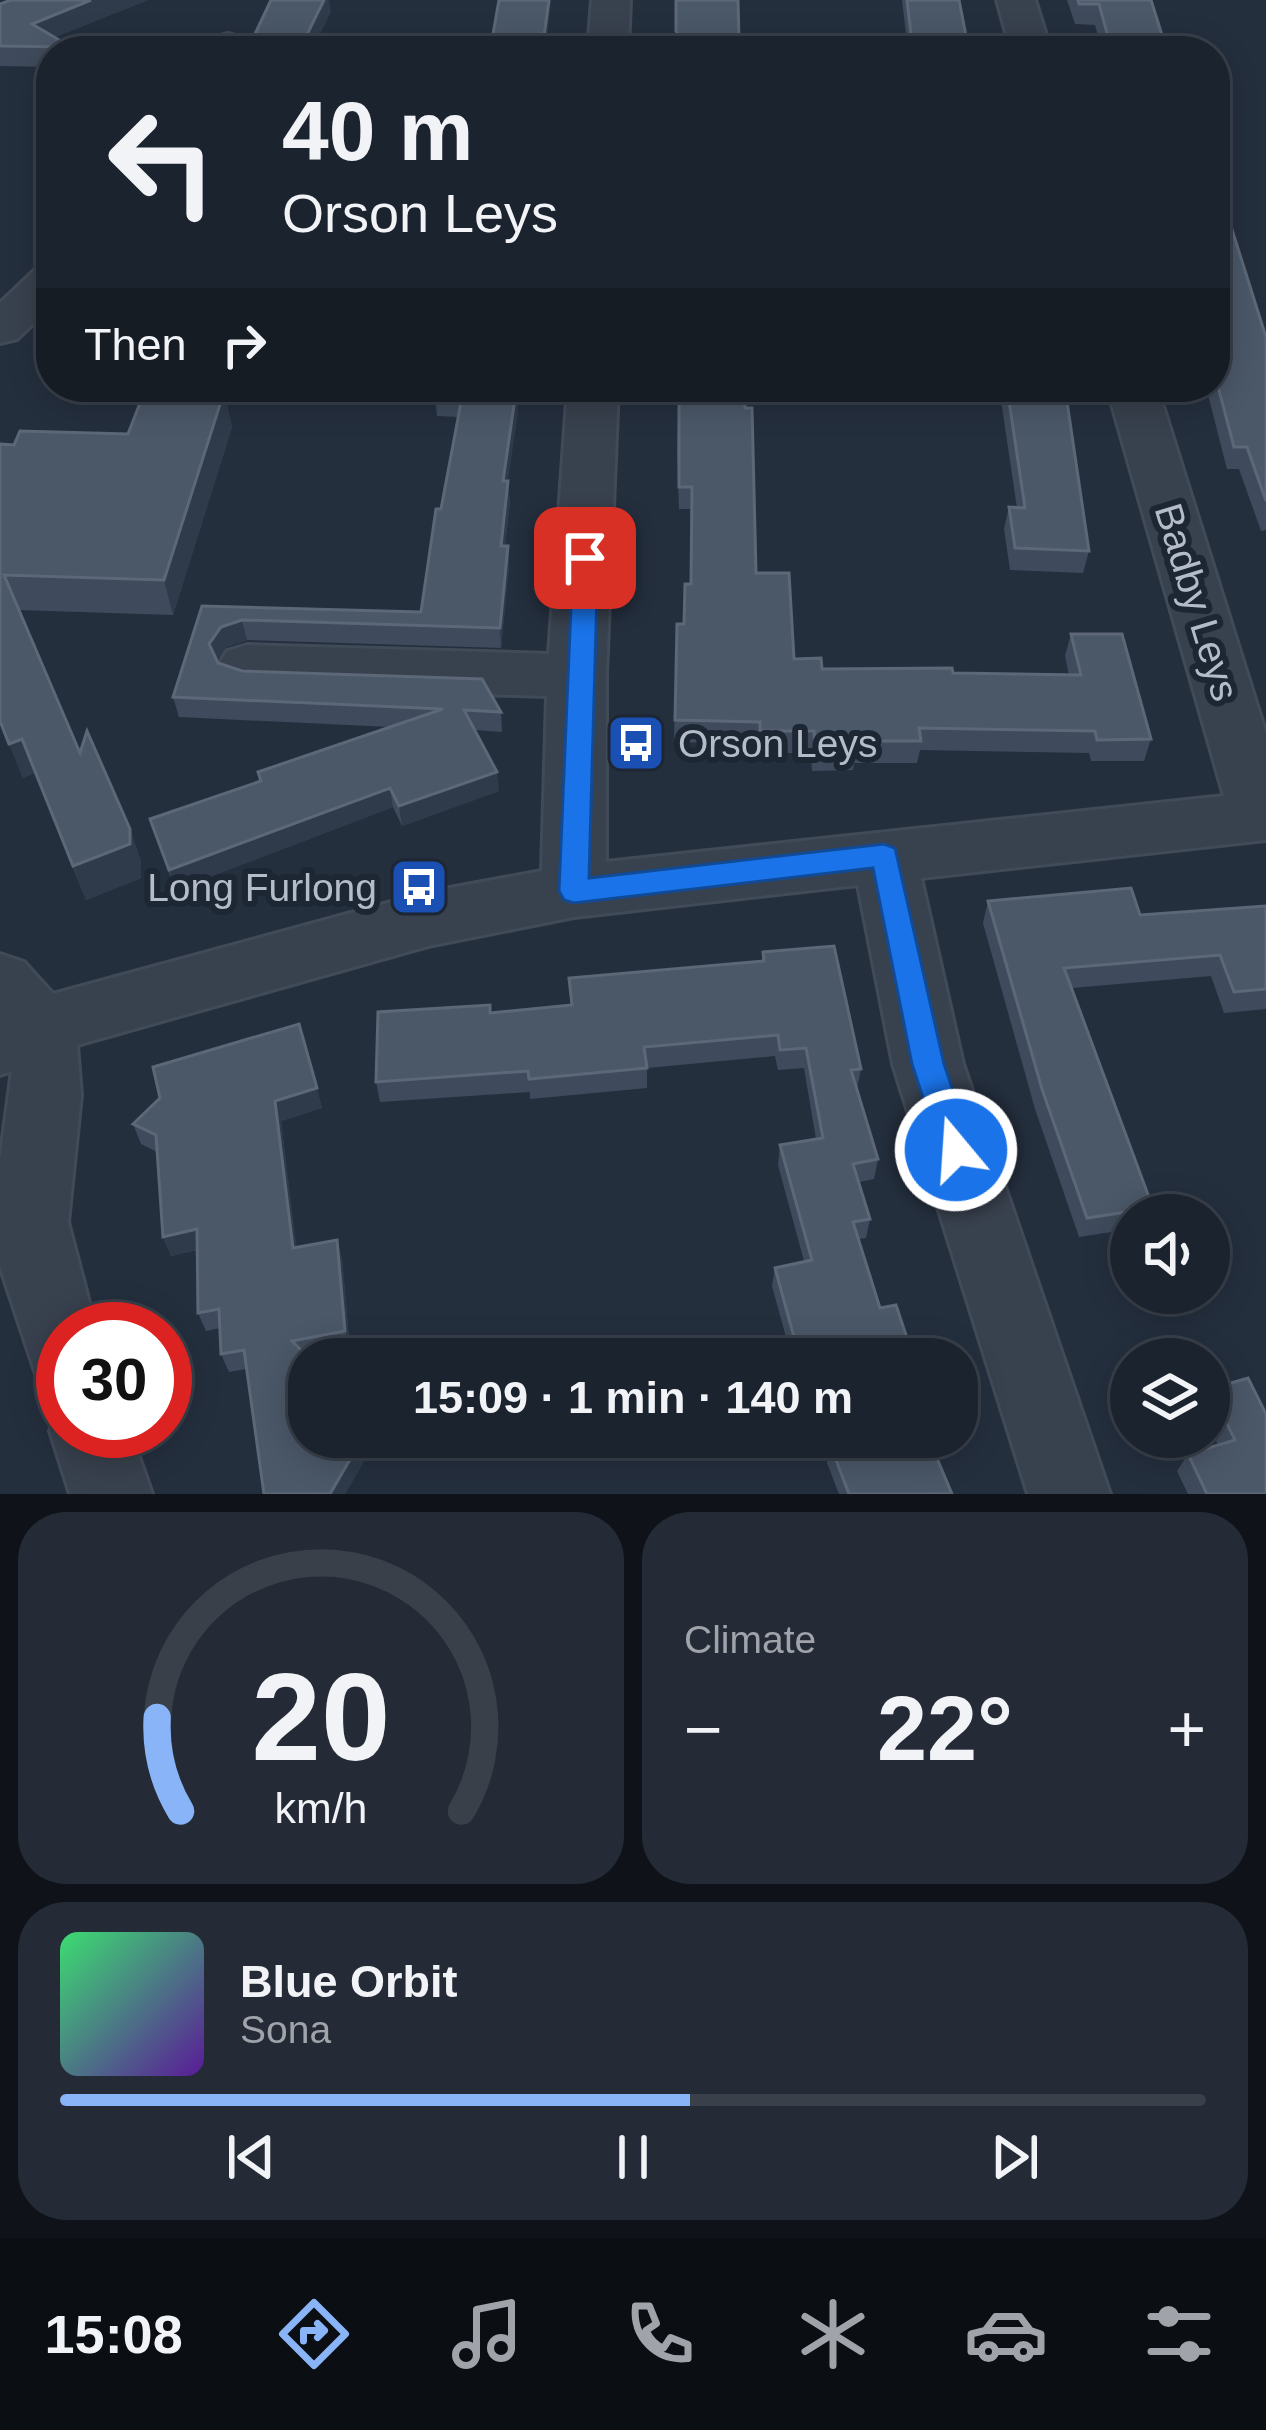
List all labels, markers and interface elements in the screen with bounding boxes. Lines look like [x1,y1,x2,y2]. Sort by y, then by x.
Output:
icon: left [84,84,240,240]
text: 40 m [282,84,473,178]
text: Orson Leys [282,183,558,243]
icon: right [211,312,277,378]
text: Then [84,319,187,370]
street label: Badby Leys [1147,498,1247,706]
pin [534,507,636,609]
icon: arrive [552,525,618,591]
bus stop icon: Orson Leys [605,712,667,774]
place label: Orson Leys [678,722,877,765]
bus stop icon: Long Furlong [388,856,450,918]
place label: Long Furlong [147,866,377,909]
position arrow [893,1087,1019,1213]
map controls [1110,1194,1230,1458]
button: sound [1110,1194,1230,1314]
speed limit sign: 30 [36,1302,192,1458]
button: layers [1110,1338,1230,1458]
text: 15:09 · 1 min · 140 m [413,1372,853,1423]
text: Climate [684,1618,816,1661]
text: 20 [252,1647,390,1786]
text: 22° [877,1679,1013,1779]
text: − [684,1692,723,1766]
text: + [1167,1692,1206,1766]
text: km/h [275,1784,367,1832]
text: Blue Orbit [240,1956,458,2007]
text: Sona [240,2008,331,2051]
icon: previous [218,2124,284,2190]
icon: pause [600,2124,666,2190]
icon: next [982,2124,1048,2190]
icon: directions [272,2292,356,2376]
icon: music [445,2292,529,2376]
icon: phone [618,2292,702,2376]
icon: climate [791,2292,875,2376]
icon: car [964,2292,1048,2376]
icon: filters [1137,2292,1221,2376]
text: 15:08 [45,2304,183,2364]

